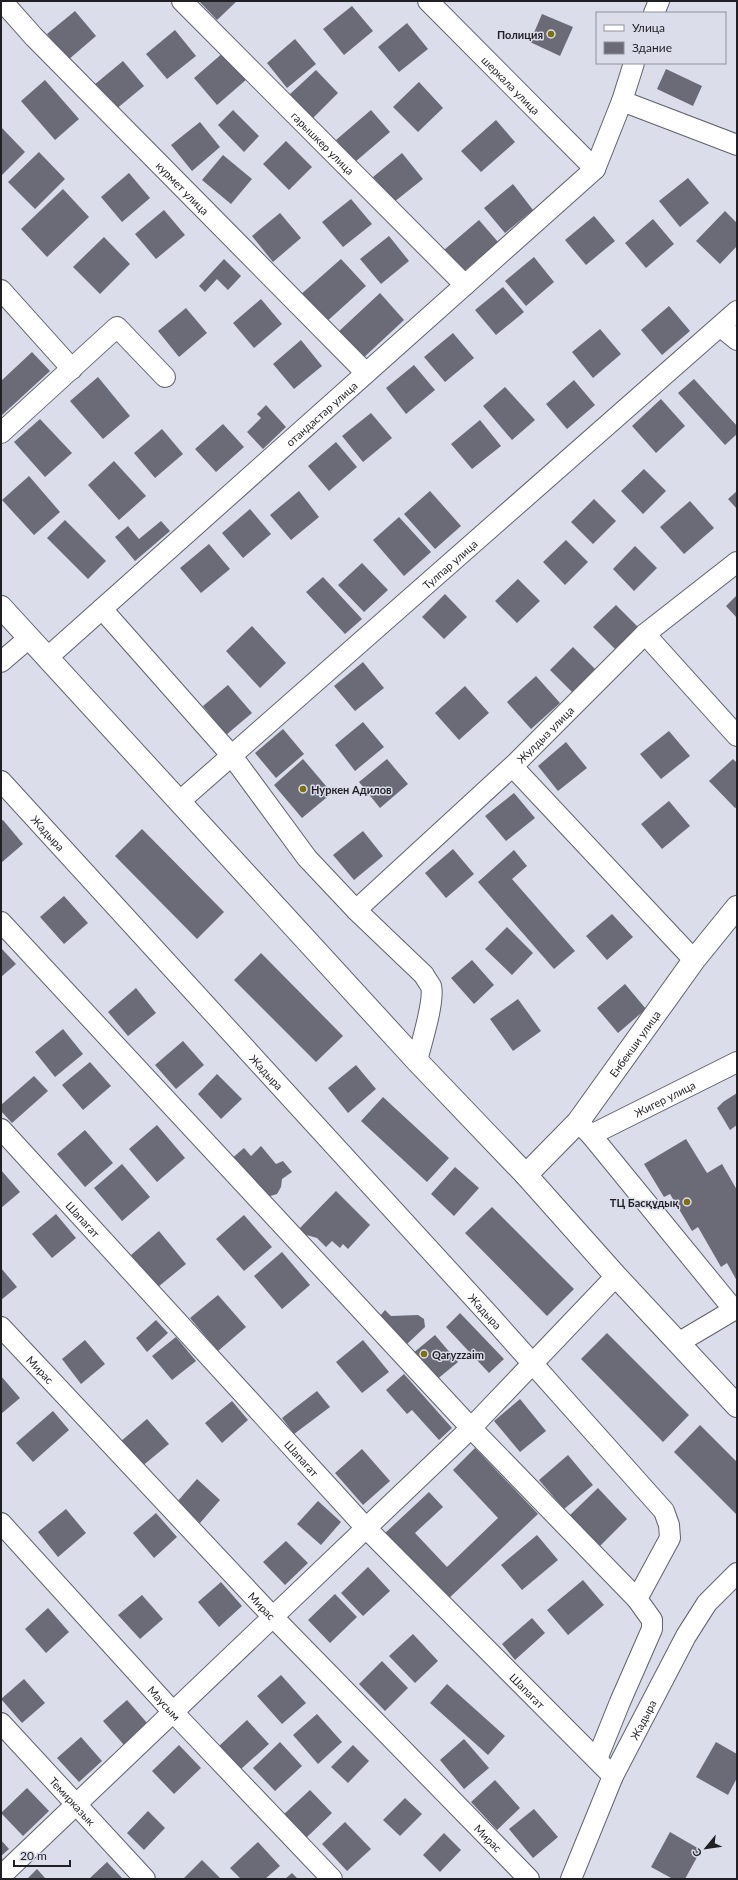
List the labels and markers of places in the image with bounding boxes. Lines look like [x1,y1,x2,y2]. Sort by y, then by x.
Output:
place label: Полиция [497,28,543,41]
marker: Полиция [546,29,556,39]
place label: Нуркен Адилов [311,783,392,796]
marker: Нуркен Адилов [298,784,308,794]
place label: ТЦ Басқұдық [610,1196,680,1209]
marker: ТЦ Басқұдық [682,1197,692,1207]
place label: Qaryzzaim [432,1348,484,1361]
marker: Qaryzzaim [419,1349,429,1359]

